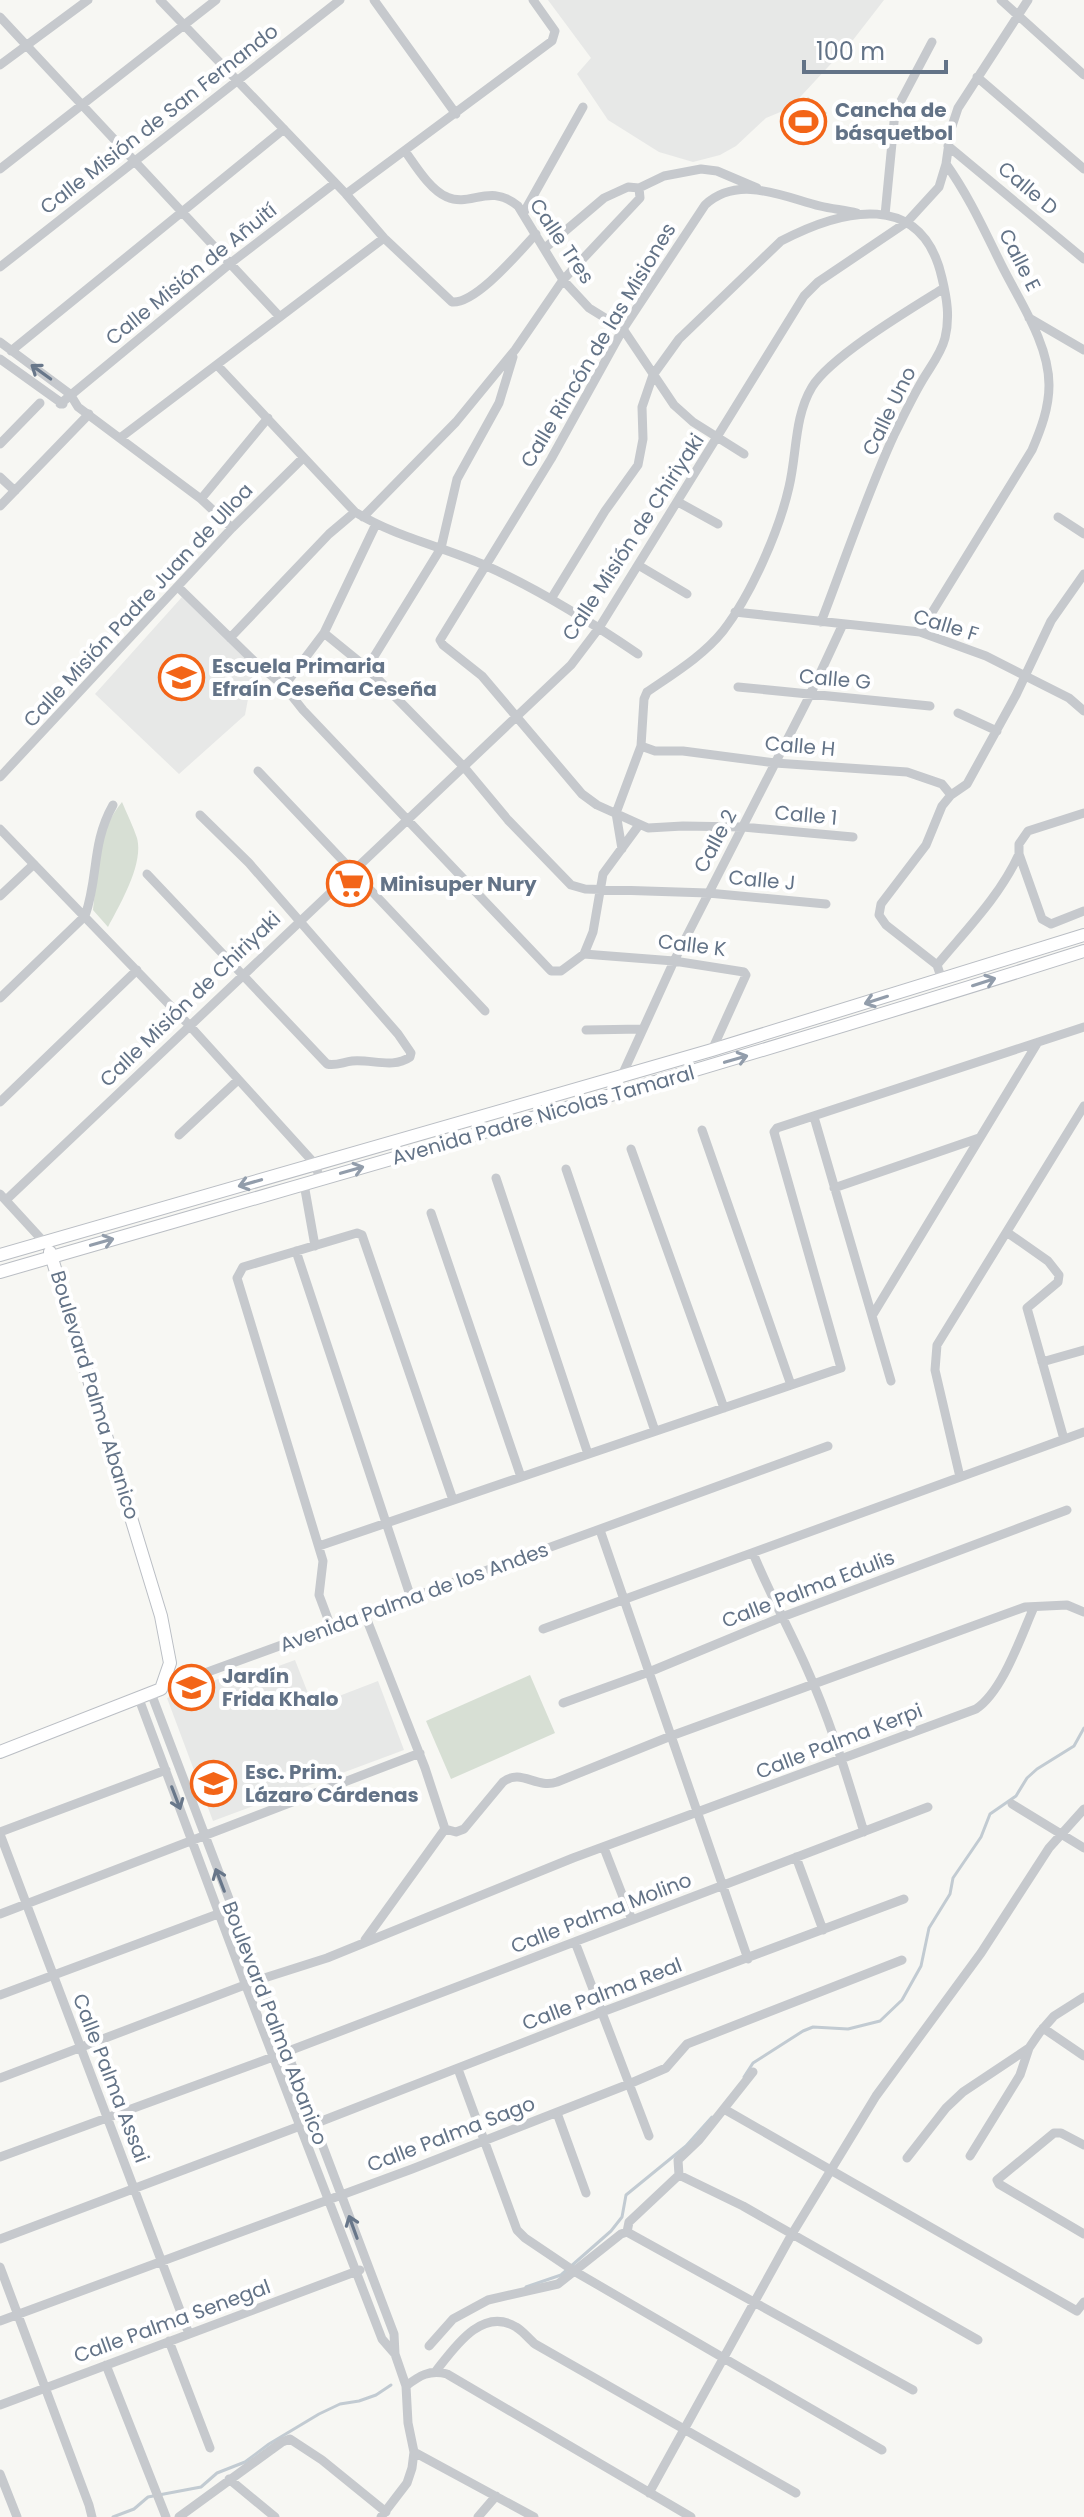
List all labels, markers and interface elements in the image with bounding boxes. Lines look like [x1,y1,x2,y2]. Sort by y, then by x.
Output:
street label: Calle Misión de San Fernando [34,17,284,221]
scale bar [804,24,946,74]
text: 100 m [816,35,885,68]
place label: Cancha de básquetbol [835,96,953,147]
sports icon: Cancha de básquetbol [780,97,828,145]
street label: Calle D [992,155,1064,221]
street label: Calle Tres [523,193,601,289]
street label: Calle Misión de Añuití [100,196,282,352]
street label: Calle Rincón de las Misiones [514,217,682,473]
street label: Calle E [992,224,1048,296]
street label: Calle Uno [855,362,923,460]
one-way arrow [31,364,52,381]
street label: Calle Misión de Chiriyaki [555,428,711,646]
street label: Calle Misión Padre Juan de Ulloa [17,477,259,733]
street label: Calle F [910,602,982,648]
place label: Escuela Primaria Efraín Ceseña Ceseña [212,652,437,703]
school or university icon: Escuela Primaria Efraín Ceseña Ceseña [157,654,205,702]
street label: Calle G [798,662,872,696]
street label: Calle H [764,729,836,763]
street label: Calle 1 [773,798,839,832]
street label: Calle 2 [687,804,743,878]
supermarket icon: Minisuper Nury [325,860,373,908]
street label: Calle J [727,863,797,897]
place label: Minisuper Nury [380,870,537,898]
street label: Calle Misión de Chiriyaki [93,905,287,1093]
street label: Calle K [656,927,728,963]
one-way arrow [972,974,997,989]
one-way arrow [864,994,889,1009]
one-way arrow [722,1051,748,1066]
street label: Avenida Padre Nicolas Tamaral [388,1058,698,1172]
one-way arrow [338,1162,364,1177]
one-way arrow [238,1176,264,1191]
one-way arrow [88,1234,114,1249]
street label: Boulevard Palma Abanico [44,1267,146,1523]
street label: Avenida Palma de los Andes [276,1535,552,1659]
street label: Calle Palma Edulis [718,1543,898,1635]
place label: Jardín Frida Khalo [222,1662,339,1713]
school or university icon: Jardín Frida Khalo [167,1664,215,1712]
street label: Calle Palma Kerpi [752,1696,926,1786]
place label: Esc. Prim. Lázaro Cárdenas [245,1758,419,1809]
school or university icon: Esc. Prim. Lázaro Cárdenas [190,1759,238,1807]
one-way arrow [170,1785,185,1810]
street label: Calle Palma Molino [507,1866,695,1960]
one-way arrow [212,1868,226,1893]
street label: Boulevard Palma Abanico [216,1897,334,2149]
street label: Calle Palma Real [518,1951,686,2037]
street label: Calle Palma Assai [66,1990,156,2166]
street label: Calle Palma Sago [363,2089,539,2179]
one-way arrow [345,2215,360,2240]
street label: Calle Palma Senegal [70,2272,274,2370]

